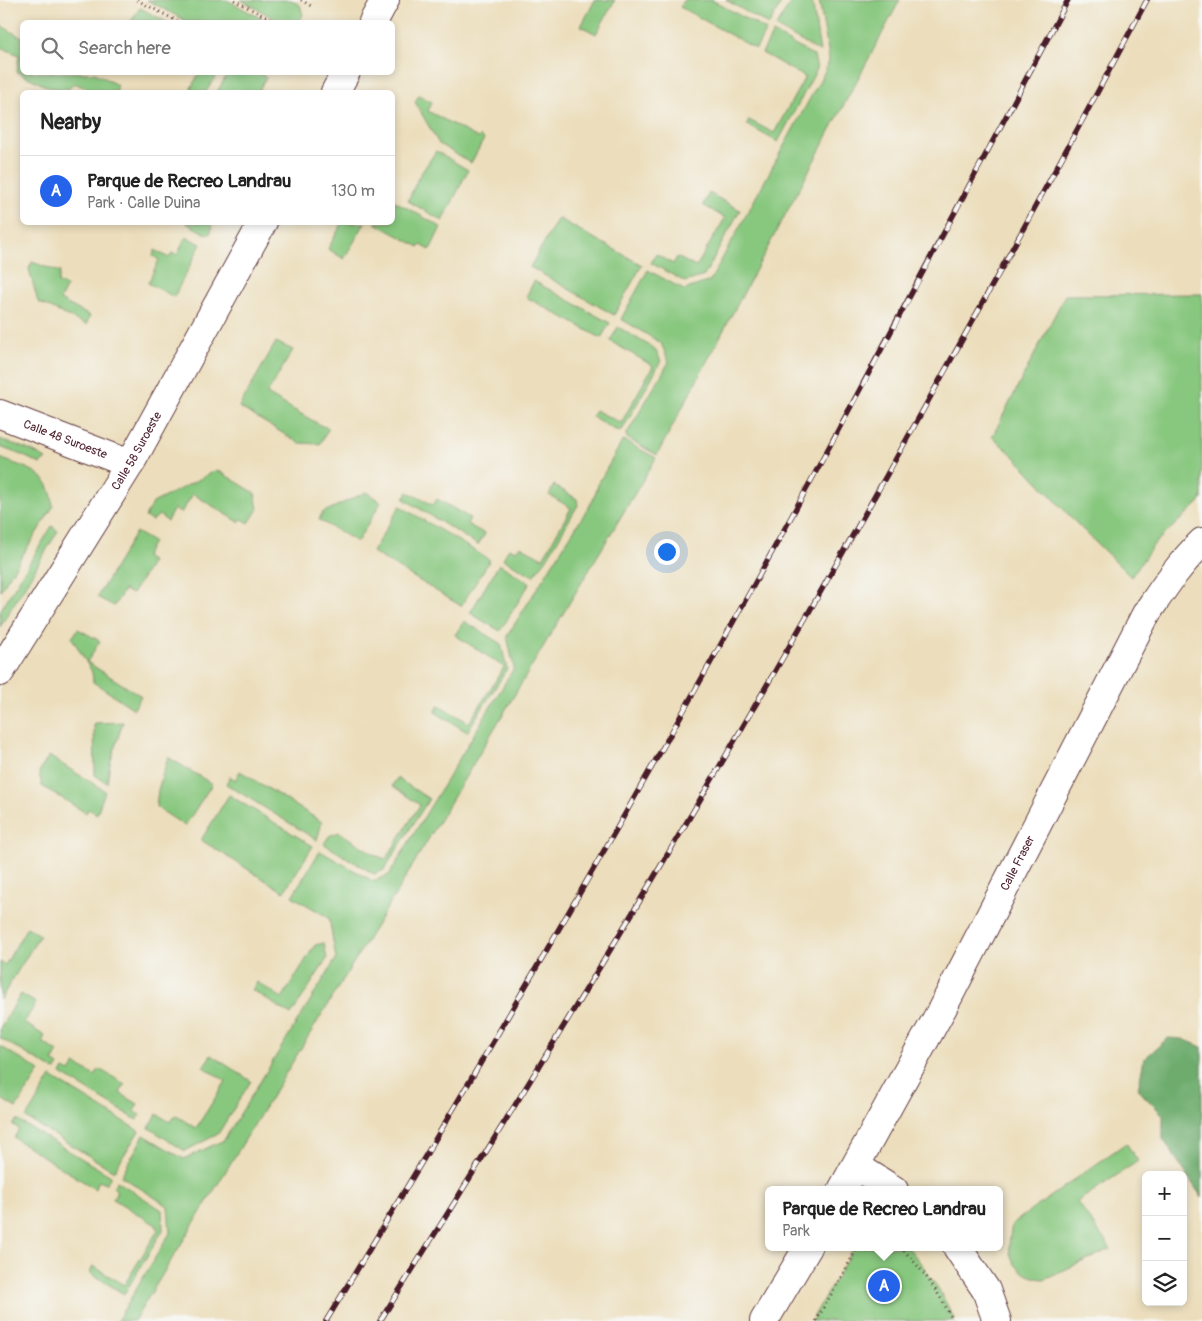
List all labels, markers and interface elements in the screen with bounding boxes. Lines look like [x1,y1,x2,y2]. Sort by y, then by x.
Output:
search box [20,20,395,75]
icon: search [38,34,66,62]
text: Search here [78,36,171,60]
text: Nearby [40,109,101,136]
text: Parque de Recreo Landrau [87,169,291,193]
text: A [51,181,61,201]
text: 130 m [331,181,375,201]
text: Park · Calle Duina [87,193,200,213]
street label: Calle 58 Suroeste [108,409,165,493]
street label: Calle 48 Suroeste [21,416,109,462]
your location [654,539,680,565]
street label: Calle Fraser [997,832,1038,893]
map controls [1142,1171,1187,1306]
button: + [1142,1171,1187,1216]
popup [765,1186,1003,1251]
text: Parque de Recreo Landrau [782,1197,986,1221]
button: − [1142,1216,1187,1261]
text: Park [782,1221,810,1241]
button: layers [1142,1261,1187,1306]
pin: A [868,1267,900,1305]

